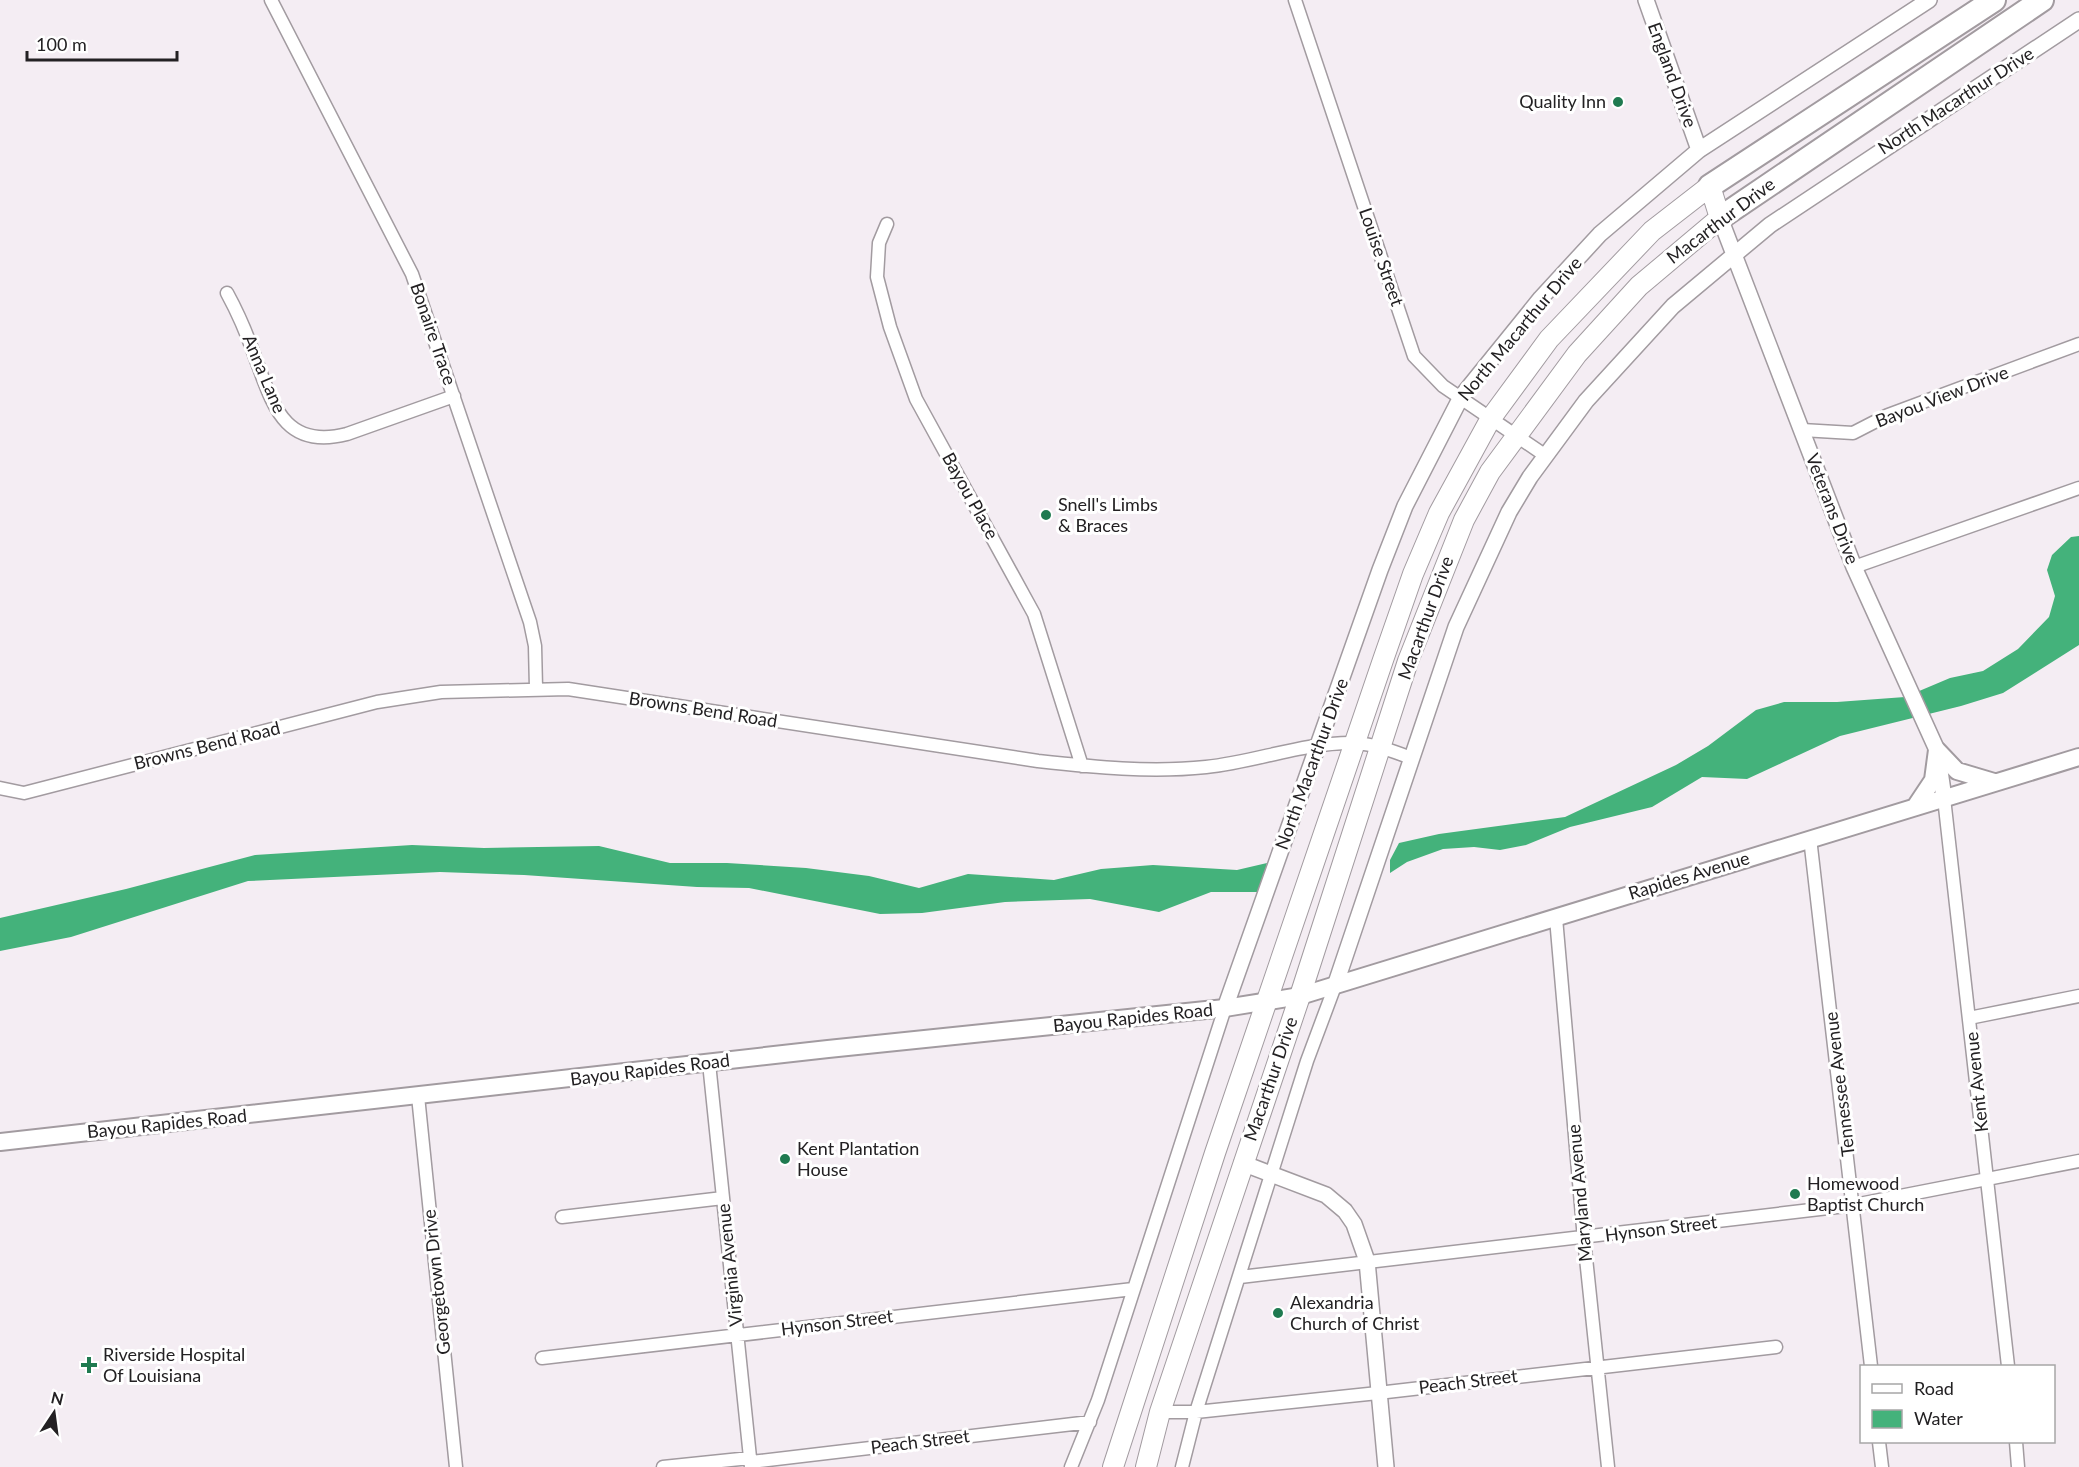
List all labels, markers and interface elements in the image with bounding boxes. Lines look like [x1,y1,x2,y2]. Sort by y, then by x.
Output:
street label: England Drive [1644,19,1702,130]
scale bar [27,24,177,62]
text: 100 m [36,33,87,55]
street label: North Macarthur Drive [1874,42,2037,159]
place label: Quality Inn [1519,90,1606,112]
marker: Quality Inn [1611,95,1625,109]
street label: Macarthur Drive [1662,172,1779,268]
street label: Louise Street [1355,205,1409,309]
street label: North Macarthur Drive [1453,252,1586,405]
street label: Bonaire Trace [406,280,462,388]
street label: Anna Lane [238,331,291,416]
street label: Bayou View Drive [1872,361,2011,432]
street label: Bayou Place [938,448,1004,543]
street label: Veterans Drive [1802,450,1864,567]
place label: Snell's Limbs & Braces [1058,493,1158,536]
marker: Snell's Limbs & Braces [1039,508,1053,522]
street label: Macarthur Drive [1393,553,1458,682]
street label: North Macarthur Drive [1270,675,1352,852]
street label: Browns Bend Road [627,686,779,732]
street label: Browns Bend Road [131,716,282,774]
street label: Rapides Avenue [1625,846,1752,904]
street label: Bayou Rapides Road [1052,998,1214,1036]
street label: Tennessee Avenue [1819,1010,1859,1158]
street label: Macarthur Drive [1239,1014,1302,1144]
street label: Kent Avenue [1960,1031,1992,1133]
street label: Bayou Rapides Road [569,1048,731,1090]
street label: Bayou Rapides Road [86,1104,248,1142]
street label: Maryland Avenue [1562,1123,1596,1263]
place label: Kent Plantation House [797,1137,919,1180]
marker: Kent Plantation House [778,1152,792,1166]
place label: Homewood Baptist Church [1807,1172,1924,1215]
marker: Homewood Baptist Church [1788,1187,1802,1201]
street label: Virginia Avenue [712,1203,746,1328]
street label: Georgetown Drive [417,1208,455,1356]
street label: Hynson Street [1604,1210,1719,1246]
place label: Alexandria Church of Christ [1290,1291,1420,1334]
street label: Hynson Street [780,1304,895,1340]
marker: Alexandria Church of Christ [1271,1306,1285,1320]
place label: Riverside Hospital Of Louisiana [103,1343,245,1386]
marker: Riverside Hospital Of Louisiana [80,1356,98,1374]
street label: Peach Street [1417,1364,1519,1398]
legend [1860,1365,2055,1443]
text: Road [1914,1377,1954,1399]
north arrow [24,1383,84,1443]
text: N [49,1387,66,1409]
text: Water [1914,1407,1963,1429]
street label: Peach Street [869,1424,971,1458]

